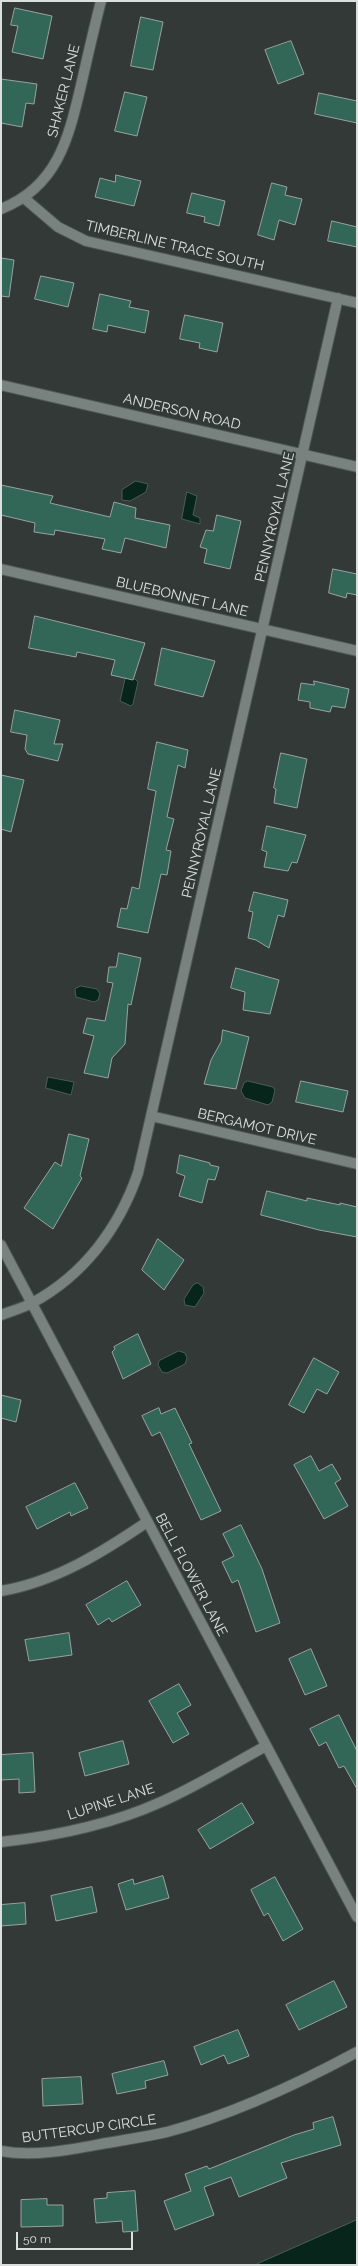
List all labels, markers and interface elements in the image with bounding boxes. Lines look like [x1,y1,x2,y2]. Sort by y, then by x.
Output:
street label: SHAKER LANE [44,43,84,139]
street label: TIMBERLINE TRACE SOUTH [84,217,266,275]
street label: ANDERSON ROAD [122,390,242,434]
street label: PENNYROYAL LANE [252,450,298,584]
street label: BLUEBONNET LANE [114,574,250,620]
street label: PENNYROYAL LANE [179,766,225,900]
street label: BERGAMOT DRIVE [196,1105,318,1149]
street label: BELL FLOWER LANE [151,1511,231,1639]
street label: LUPINE LANE [65,1780,157,1824]
street label: BUTTERCUP CIRCLE [21,2111,157,2147]
scale bar [18,2224,135,2250]
text: 50 m [23,2232,51,2246]

